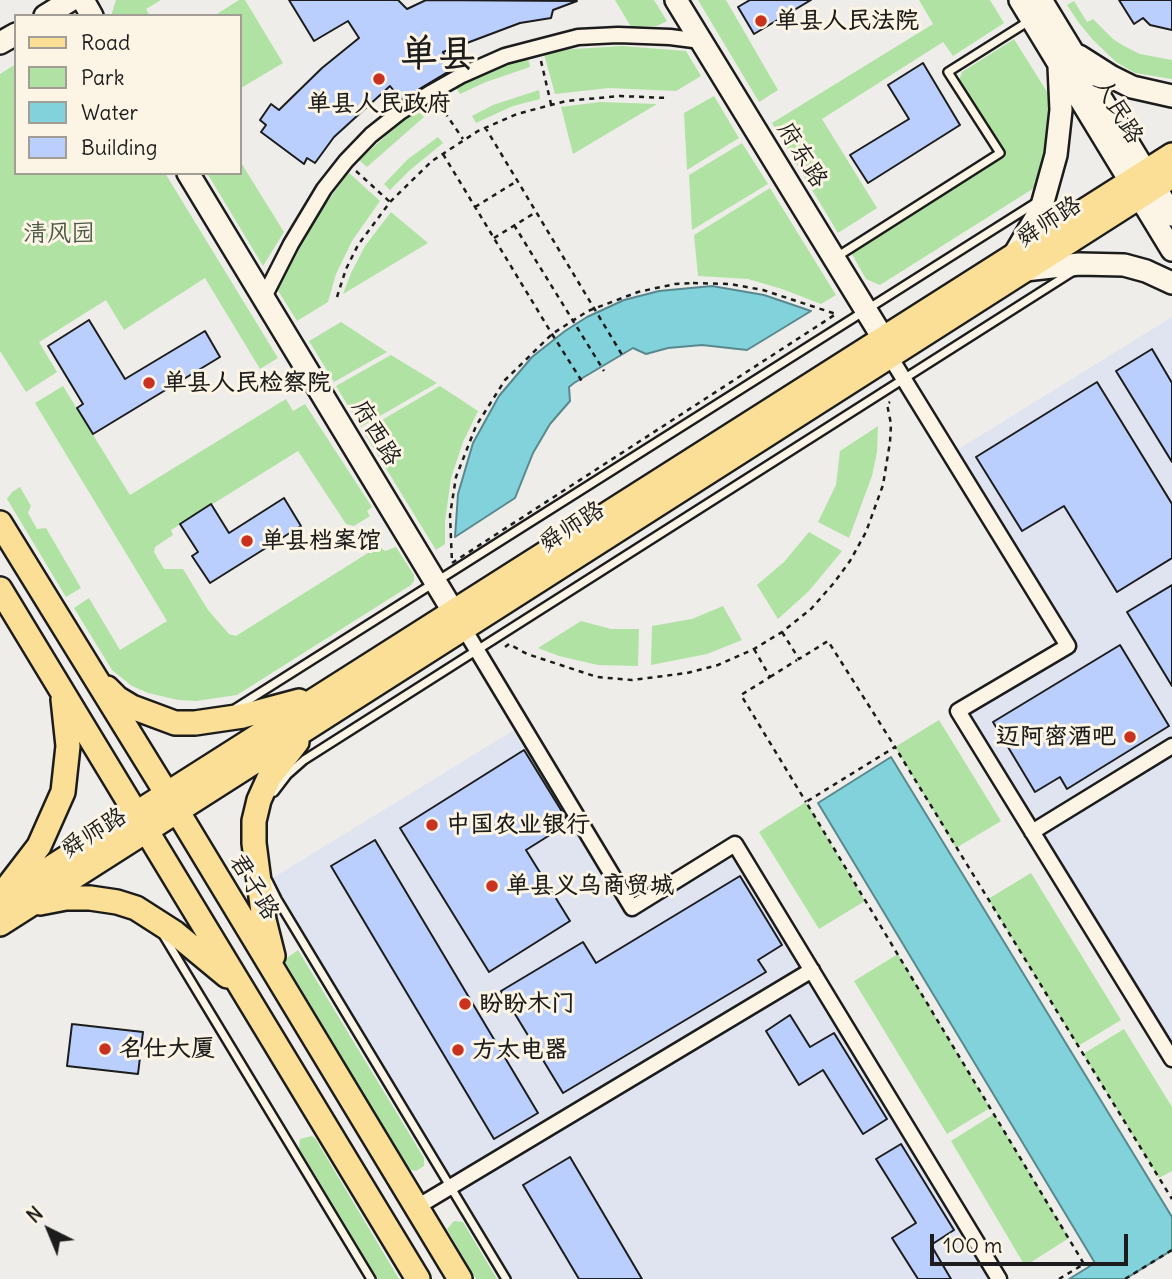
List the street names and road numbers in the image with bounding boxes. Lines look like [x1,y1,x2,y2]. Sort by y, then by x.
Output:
street label: 人民路 [1087,73,1149,149]
street label: 府东路 [771,117,833,193]
street label: 舜师路 [1011,190,1087,254]
street label: 府西路 [345,395,407,471]
street label: 舜师路 [534,495,610,559]
street label: 舜师路 [56,802,132,864]
street label: 君子路 [223,849,285,925]

